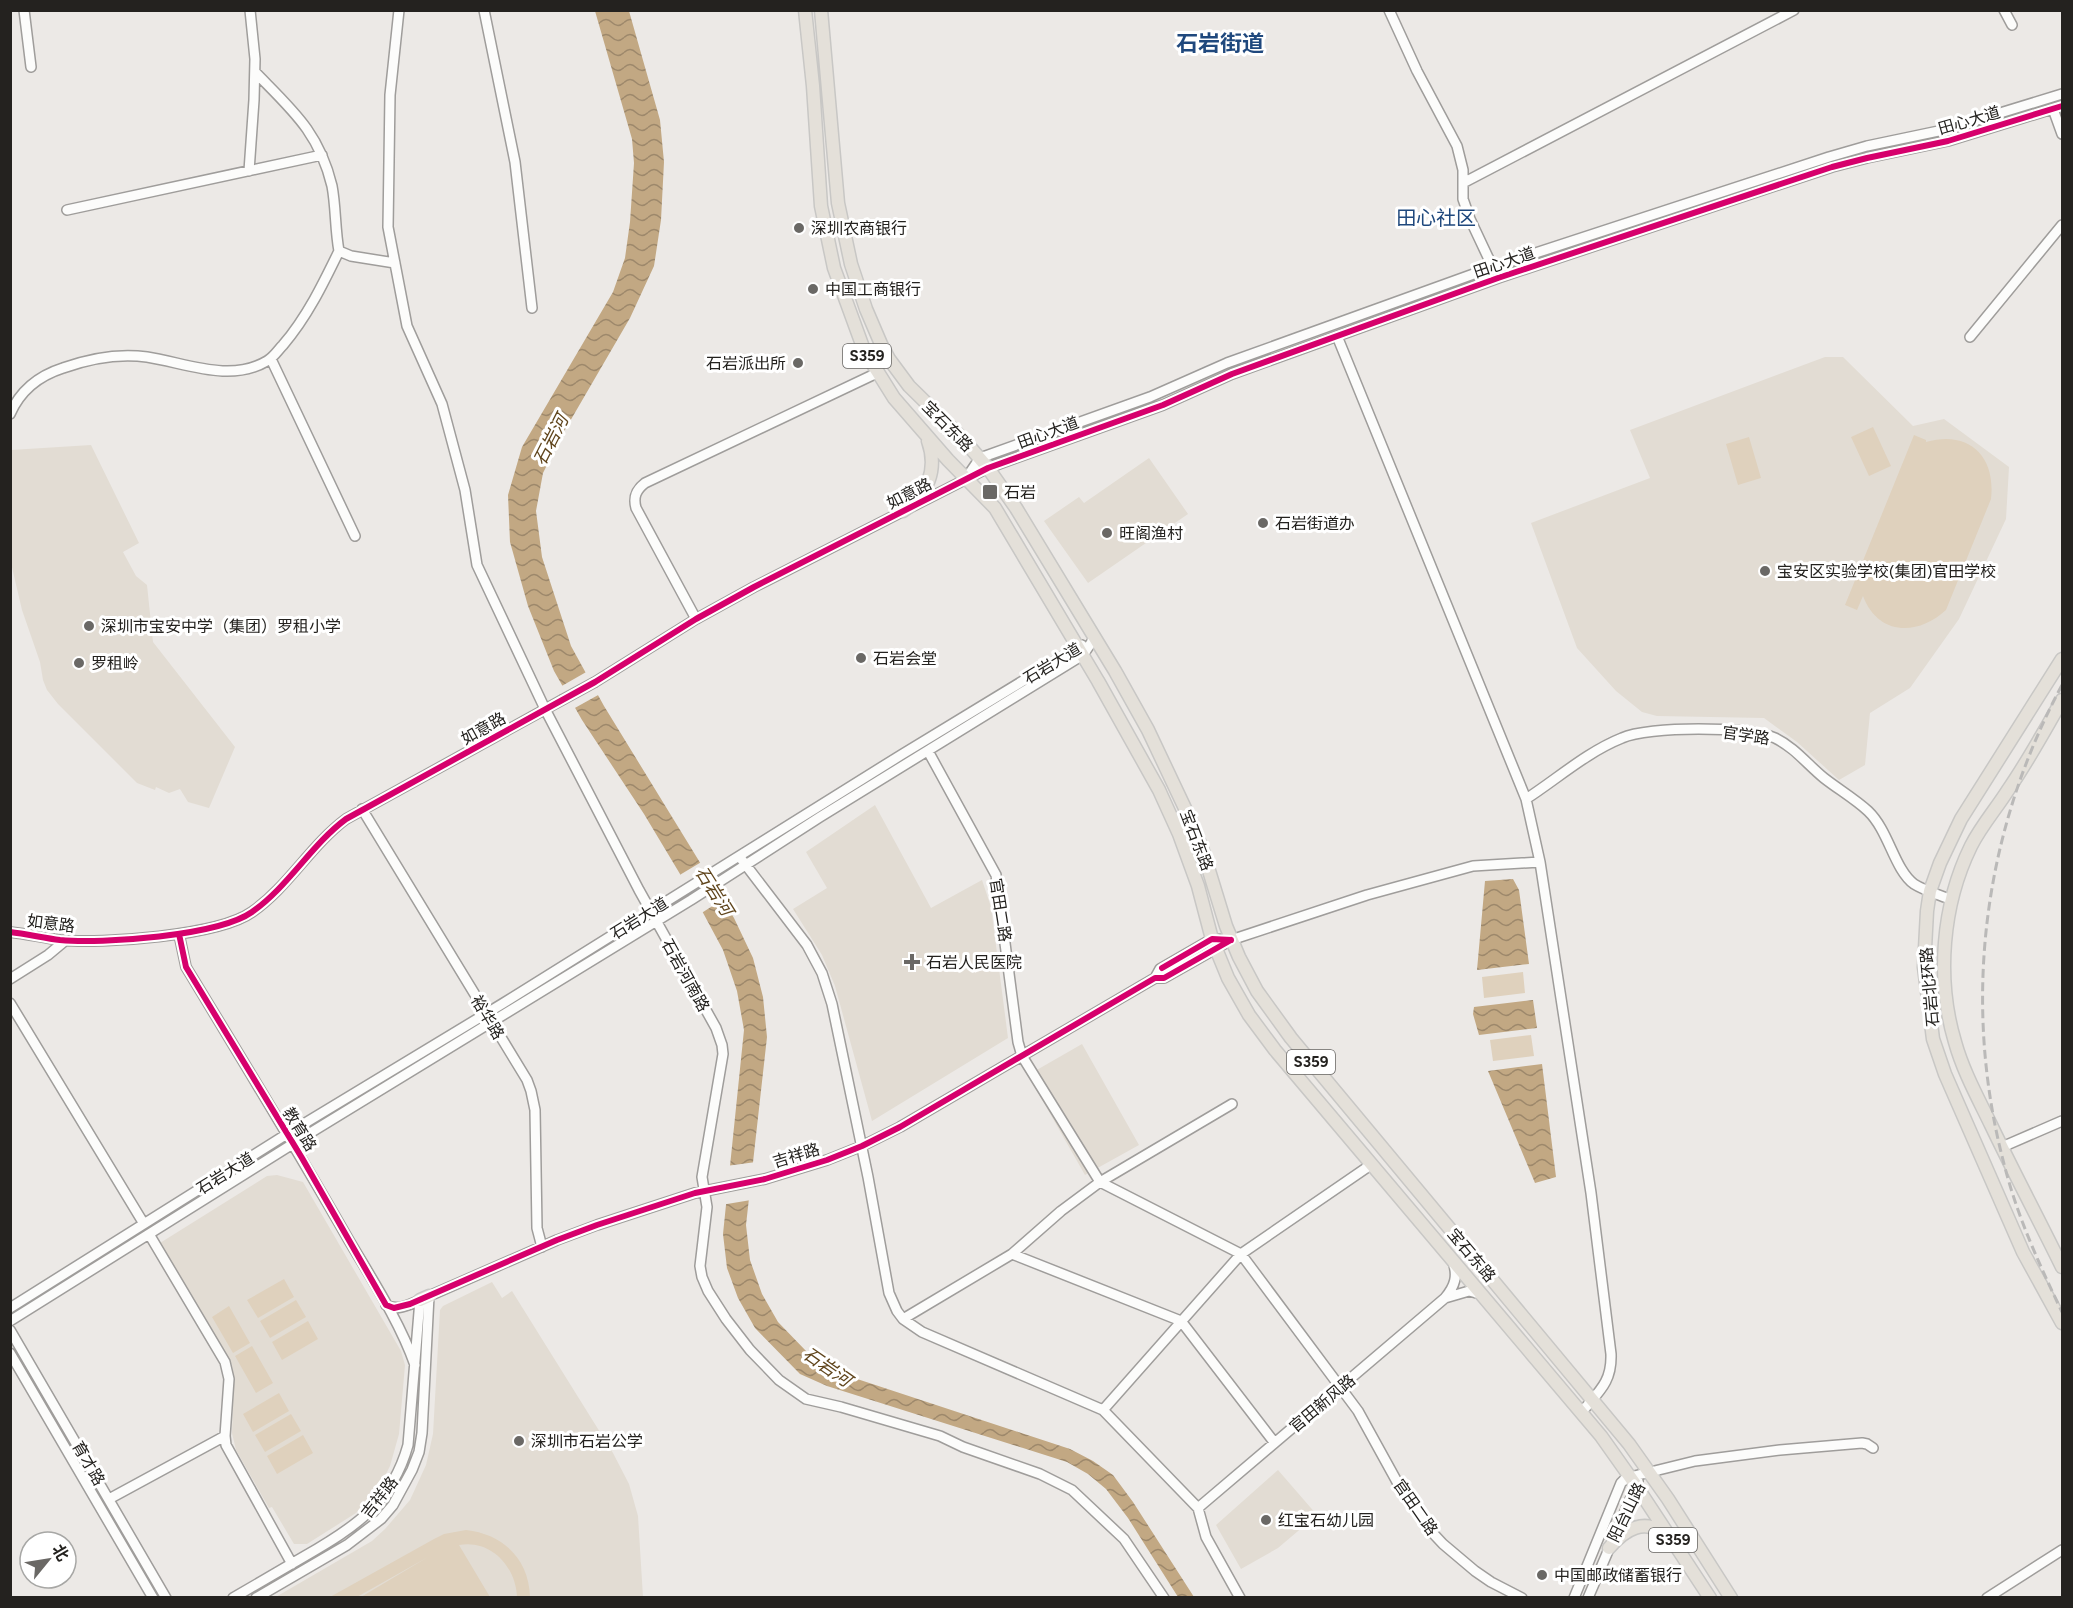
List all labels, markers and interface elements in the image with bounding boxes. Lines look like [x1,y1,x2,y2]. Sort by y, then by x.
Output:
district label: 石岩街道 [1176,30,1264,57]
street label: 田心大道 [1936,103,2003,138]
district label: 田心社区 [1396,206,1476,230]
place label: 深圳农商银行 [811,219,907,238]
marker: 深圳农商银行 [792,221,806,235]
street label: 田心大道 [1471,243,1538,282]
place label: 中国工商银行 [825,280,921,299]
marker: 中国工商银行 [806,282,820,296]
road number: S359 [843,344,891,368]
place label: 石岩派出所 [706,354,786,373]
marker: 石岩派出所 [791,356,805,370]
street label: 宝石东路 [918,397,977,456]
water label: 石岩河 [529,408,574,469]
street label: 田心大道 [1015,413,1081,452]
street label: 如意路 [884,474,935,513]
marker: 石岩 [981,483,999,501]
place label: 石岩 [1004,483,1036,502]
place label: 石岩街道办 [1275,514,1355,533]
marker: 石岩街道办 [1256,516,1270,530]
place label: 旺阁渔村 [1119,524,1183,543]
marker: 旺阁渔村 [1100,526,1114,540]
place label: 宝安区实验学校(集团)官田学校 [1777,562,1996,581]
marker: 宝安区实验学校(集团)官田学校 [1758,564,1772,578]
place label: 深圳市宝安中学（集团）罗租小学 [101,617,341,636]
marker: 深圳市宝安中学（集团）罗租小学 [82,619,96,633]
street label: 石岩大道 [1020,639,1085,688]
place label: 石岩会堂 [873,649,937,668]
marker: 石岩会堂 [854,651,868,665]
place label: 罗租岭 [91,654,139,673]
marker: 罗租岭 [72,656,86,670]
street label: 如意路 [458,708,509,748]
street label: 官学路 [1721,723,1771,748]
street label: 宝石东路 [1176,807,1217,873]
water label: 石岩河 [690,862,739,922]
street label: 官田二路 [986,877,1015,943]
street label: 石岩大道 [607,893,671,943]
street label: 如意路 [26,911,76,936]
street label: 石岩河南路 [658,936,713,1015]
street label: 石岩北环路 [1917,946,1942,1028]
marker: 石岩人民医院 [903,953,921,971]
place label: 石岩人民医院 [926,953,1022,972]
street label: 裕华路 [467,992,508,1043]
road number: S359 [1287,1050,1335,1074]
street label: 教育路 [279,1104,320,1155]
street label: 吉祥路 [770,1139,822,1172]
street label: 石岩大道 [193,1148,257,1198]
street label: 宝石东路 [1444,1225,1499,1286]
water label: 石岩河 [799,1343,858,1393]
street label: 官田新风路 [1286,1370,1359,1436]
place label: 深圳市石岩公学 [531,1432,643,1451]
marker: 深圳市石岩公学 [512,1434,526,1448]
street label: 育才路 [68,1438,109,1489]
street label: 吉祥路 [357,1473,402,1522]
street label: 官田二路 [1389,1476,1442,1539]
street label: 阳台山路 [1604,1479,1649,1545]
place label: 红宝石幼儿园 [1278,1511,1374,1530]
marker: 红宝石幼儿园 [1259,1513,1273,1527]
road number: S359 [1649,1528,1697,1552]
north arrow [18,1530,78,1590]
text: 北 [48,1541,73,1564]
place label: 中国邮政储蓄银行 [1554,1566,1682,1585]
marker: 中国邮政储蓄银行 [1535,1568,1549,1582]

